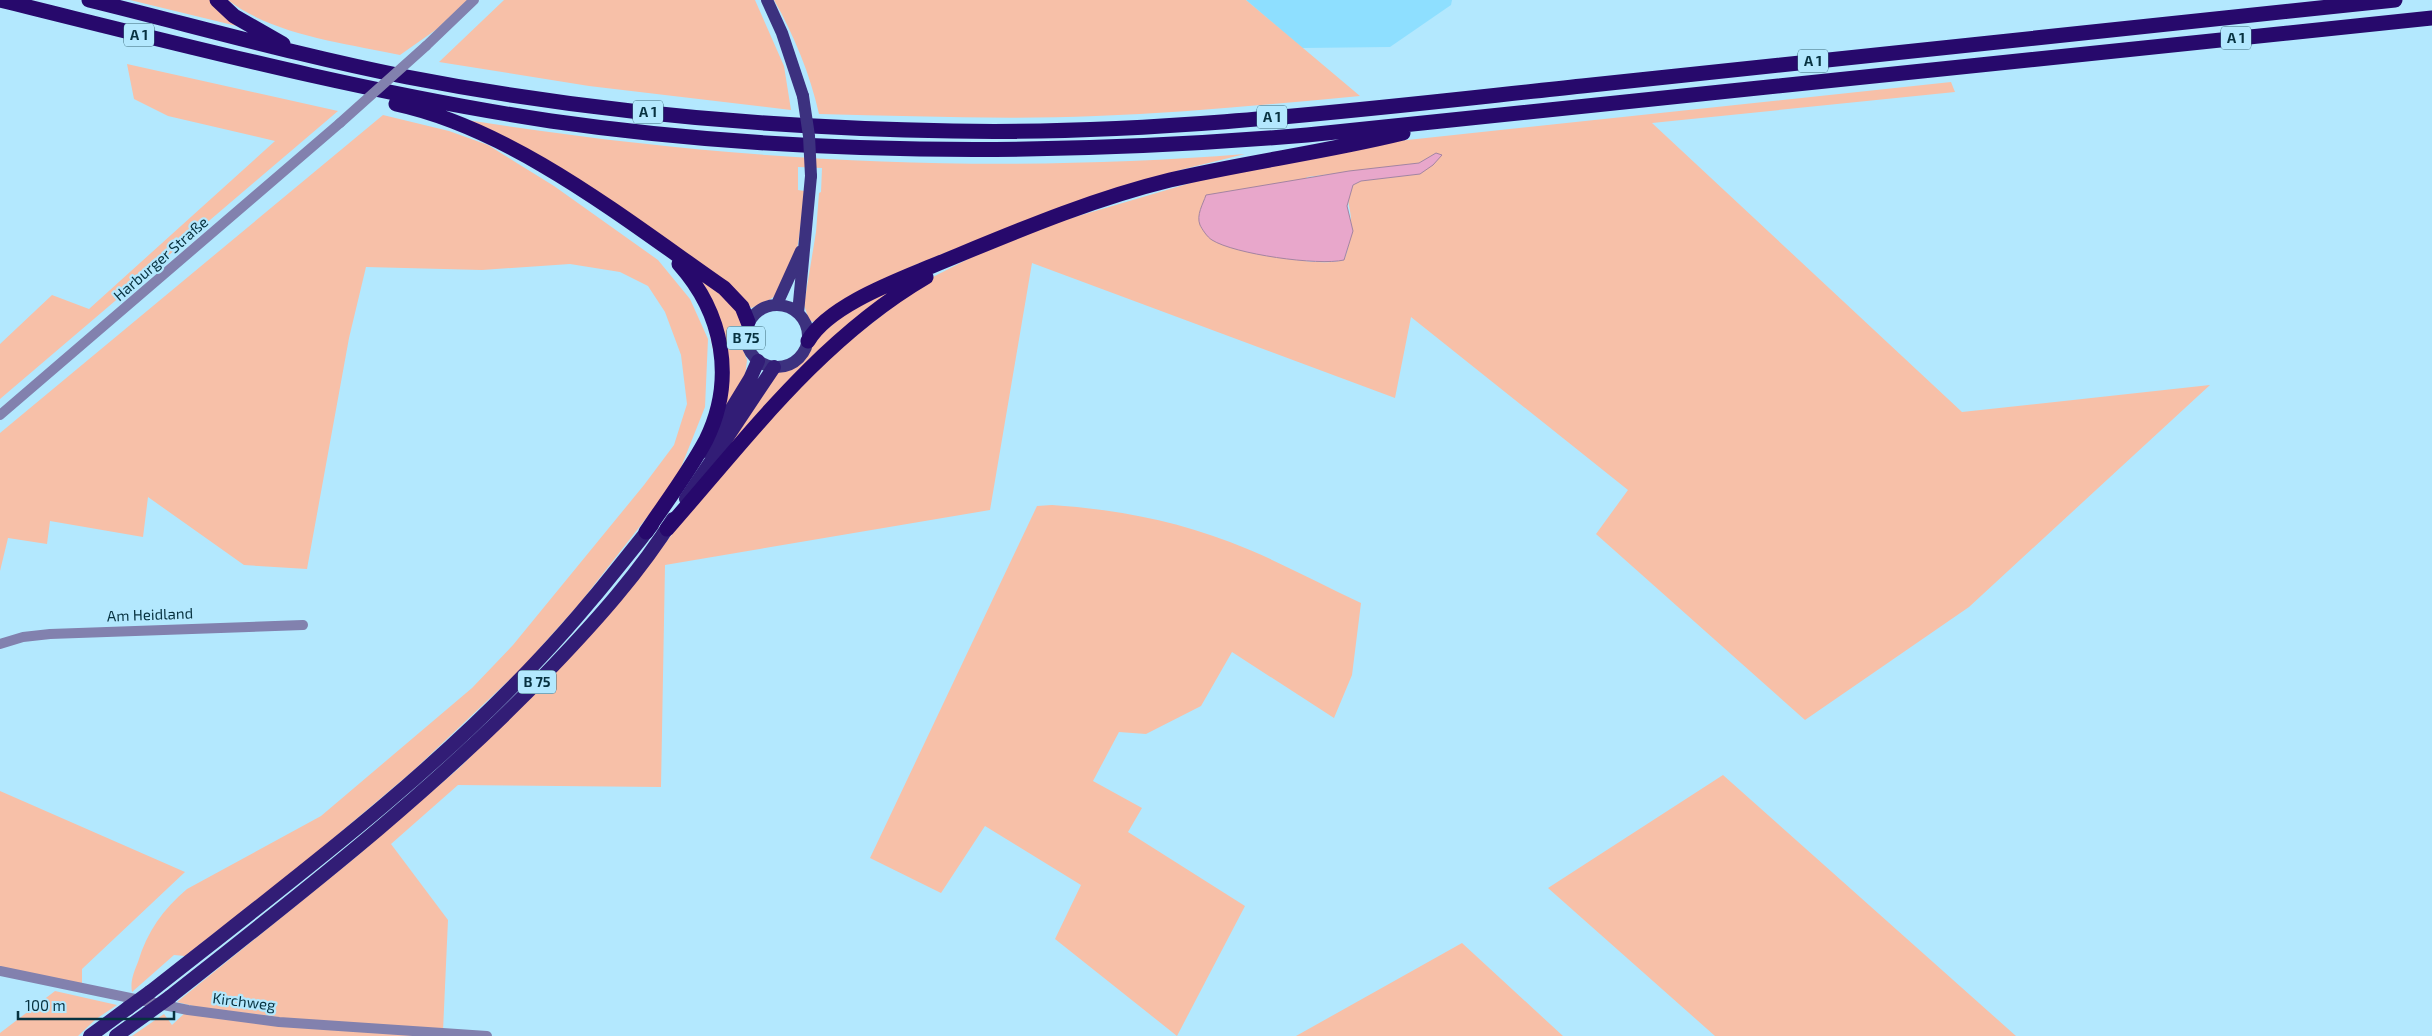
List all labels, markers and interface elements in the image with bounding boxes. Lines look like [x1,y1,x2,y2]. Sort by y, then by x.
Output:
road number: A 1 [124,24,154,46]
road number: A 1 [2221,26,2251,49]
road number: A 1 [1798,49,1828,72]
road number: A 1 [633,100,663,124]
road number: A 1 [1257,105,1287,128]
street label: Harburger Straße [109,212,211,304]
road number: B 75 [727,326,765,349]
street label: Am Heidland [107,604,193,624]
road number: B 75 [518,670,556,694]
scale bar [18,988,174,1020]
street label: Kirchweg [212,988,277,1014]
text: 100 m [25,996,66,1014]

